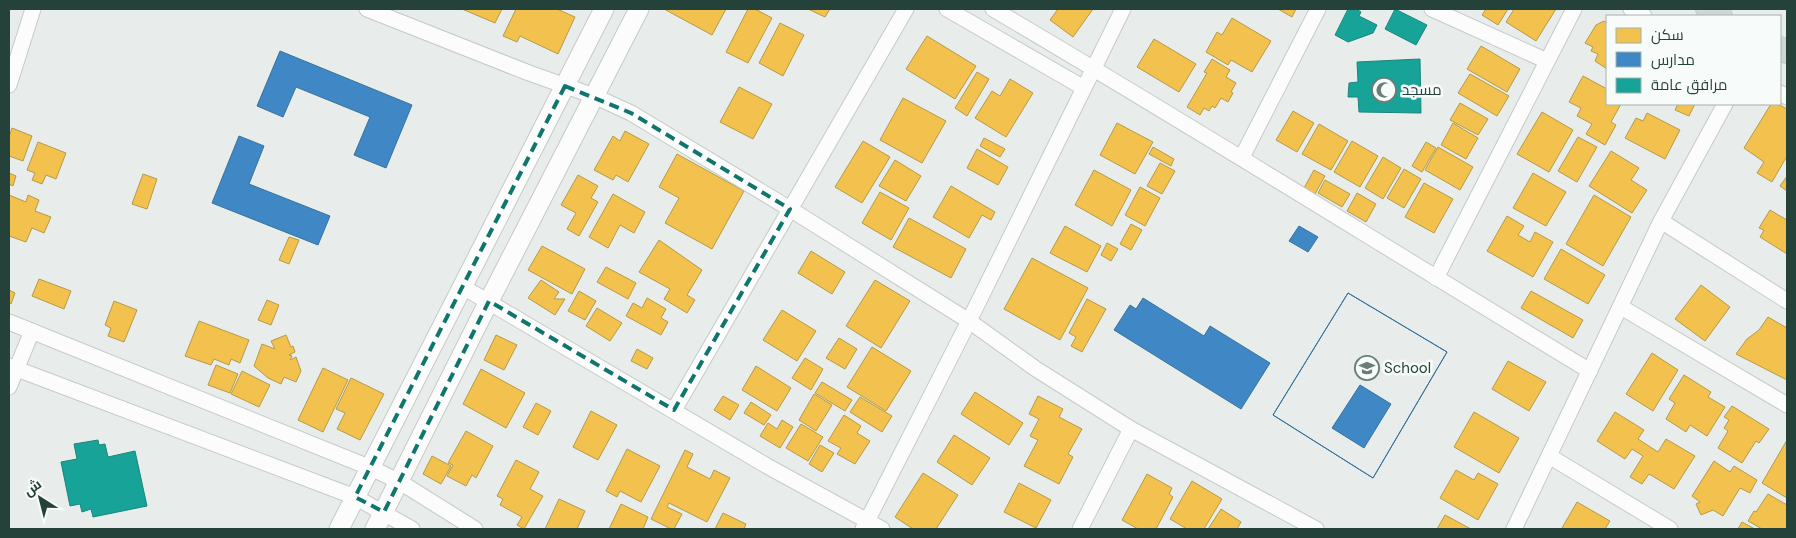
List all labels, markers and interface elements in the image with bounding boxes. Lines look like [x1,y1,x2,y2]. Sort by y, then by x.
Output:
legend [1606,15,1781,105]
text: سكن [1651,25,1684,45]
text: مدارس [1651,50,1695,70]
text: مرافق عامة [1651,75,1727,95]
mosque icon: مسجد [1371,77,1397,103]
place label: مسجد [1402,80,1442,100]
school or university icon: School [1354,355,1380,381]
place label: School [1384,358,1431,378]
north arrow [15,473,65,523]
text: ش [20,475,45,500]

